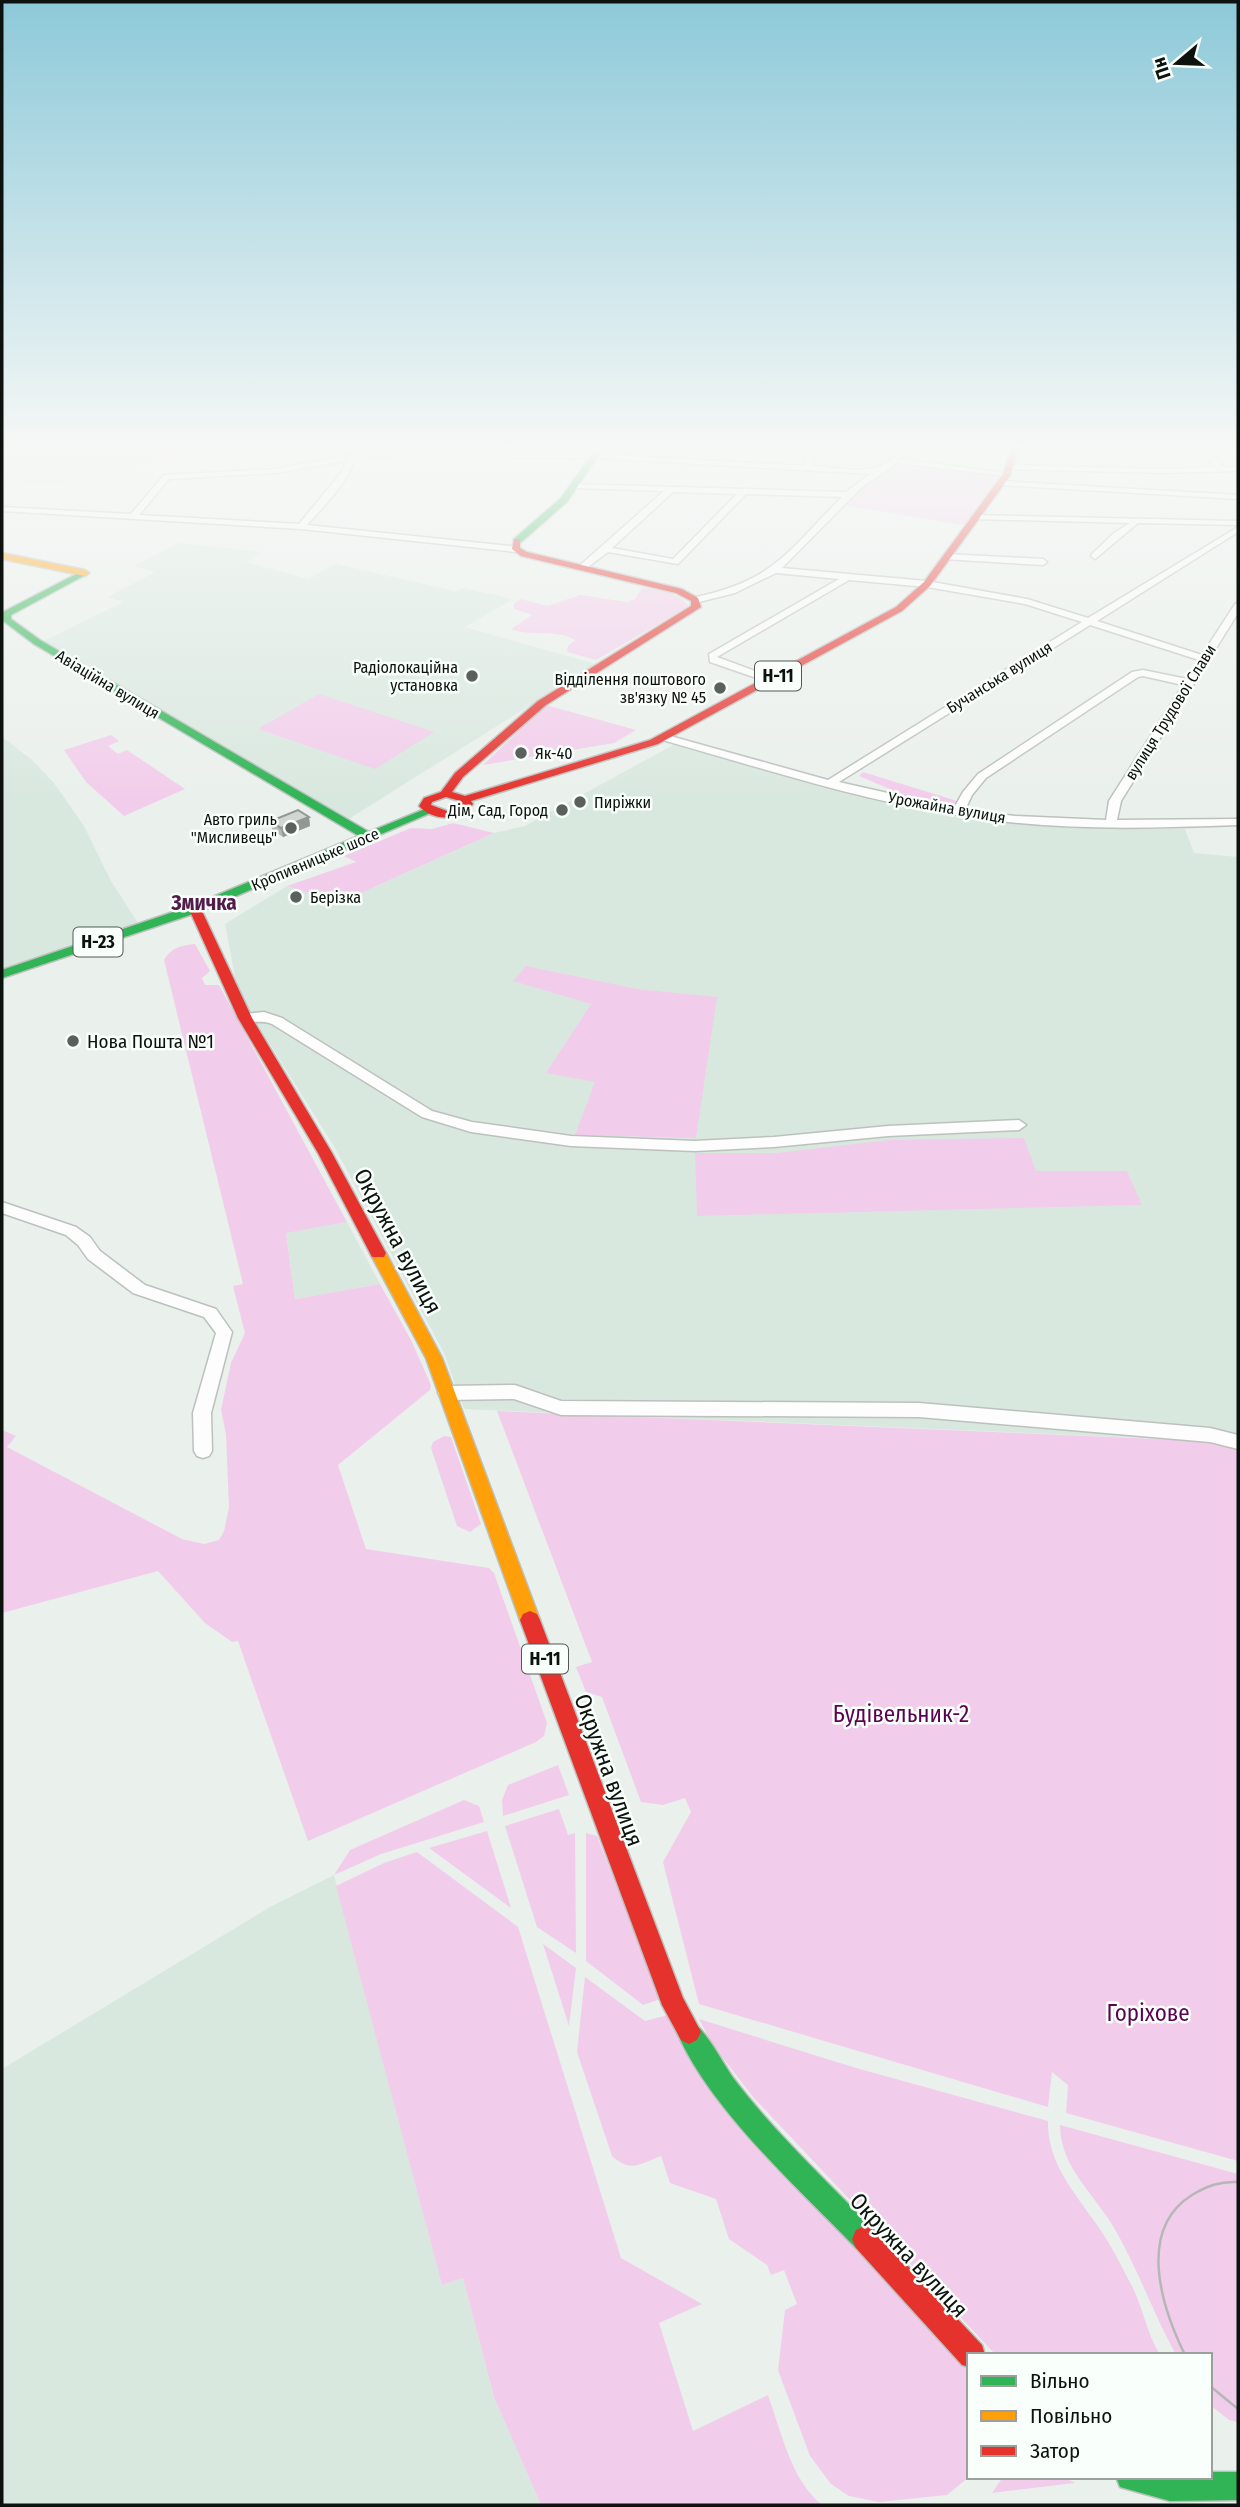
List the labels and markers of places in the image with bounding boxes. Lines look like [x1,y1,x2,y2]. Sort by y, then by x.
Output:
place label: Радіолокаційна установка [353,658,458,695]
marker: Радіолокаційна установка [464,668,480,684]
place label: Відділення поштового зв'язку № 45 [555,670,706,707]
marker: Відділення поштового зв'язку № 45 [712,680,728,696]
place label: Як-40 [535,744,573,763]
marker: Як-40 [513,745,529,761]
place label: Пиріжки [594,793,651,812]
marker: Пиріжки [572,794,588,810]
place label: Дім, Сад, Город [447,801,548,820]
marker: Дім, Сад, Город [554,802,570,818]
place label: Авто гриль "Мисливець" [191,810,277,847]
marker: Авто гриль "Мисливець" [283,820,299,836]
place label: Берізка [310,888,361,907]
marker: Берізка [288,889,304,905]
place label: Нова Пошта №1 [87,1030,214,1053]
marker: Нова Пошта №1 [65,1033,81,1049]

